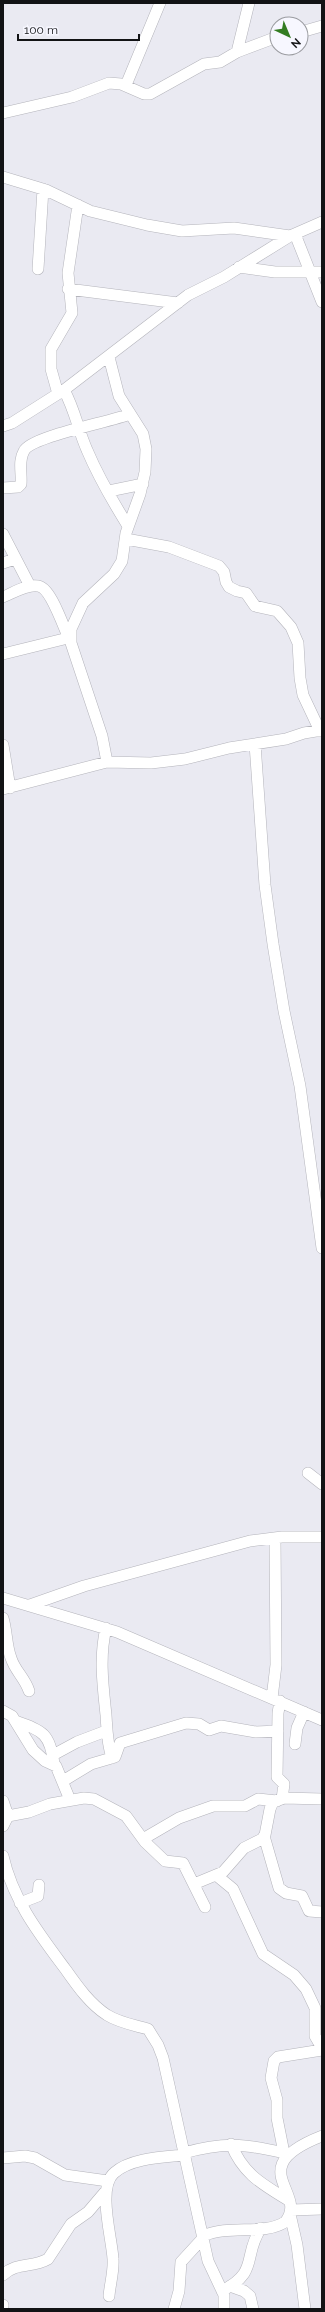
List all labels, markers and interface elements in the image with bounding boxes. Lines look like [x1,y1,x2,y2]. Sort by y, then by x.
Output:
scale bar [18,16,139,42]
north arrow [269,16,309,56]
text: 100 m [24,23,58,37]
text: N [288,35,303,50]

